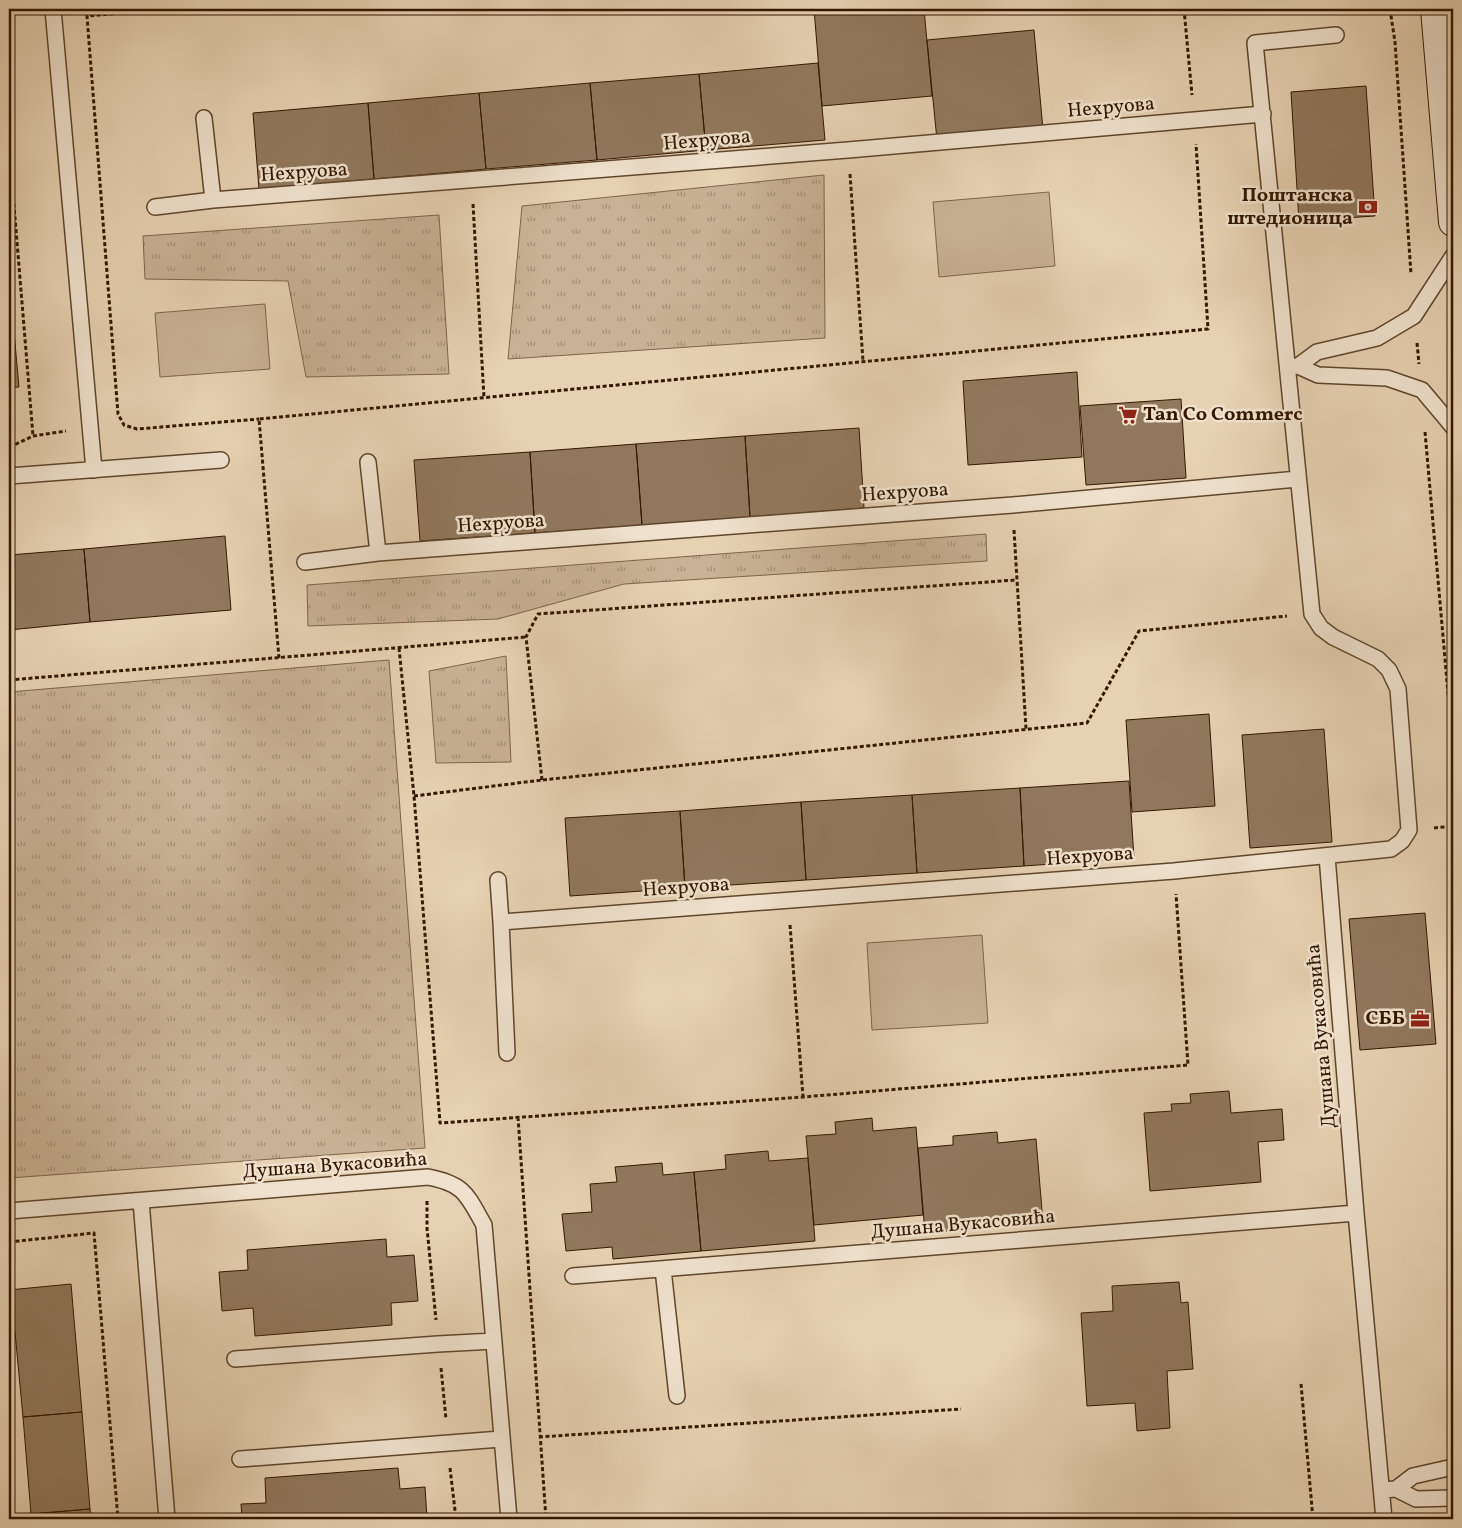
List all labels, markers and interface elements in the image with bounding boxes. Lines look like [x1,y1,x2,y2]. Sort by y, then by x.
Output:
street label: Нехруова [1066,90,1156,126]
street label: Нехруова [662,123,752,159]
street label: Нехруова [259,156,349,190]
place label: Поштанска штедионица [1227,182,1353,233]
bank icon: Поштанска штедионица [1357,196,1379,218]
place label: Tan Co Commerc [1143,401,1303,429]
supermarket icon: Tan Co Commerc [1117,404,1139,426]
street label: Нехруова [860,476,950,510]
street label: Нехруова [456,507,546,541]
street label: Нехруова [1045,840,1135,874]
street label: Нехруова [641,871,731,905]
street label: Душана Вукасовића [1300,943,1344,1129]
place label: СББ [1366,1005,1405,1033]
office icon: СББ [1409,1008,1431,1030]
street label: Душана Вукасовића [242,1146,428,1186]
street label: Душана Вукасовића [870,1203,1056,1247]

